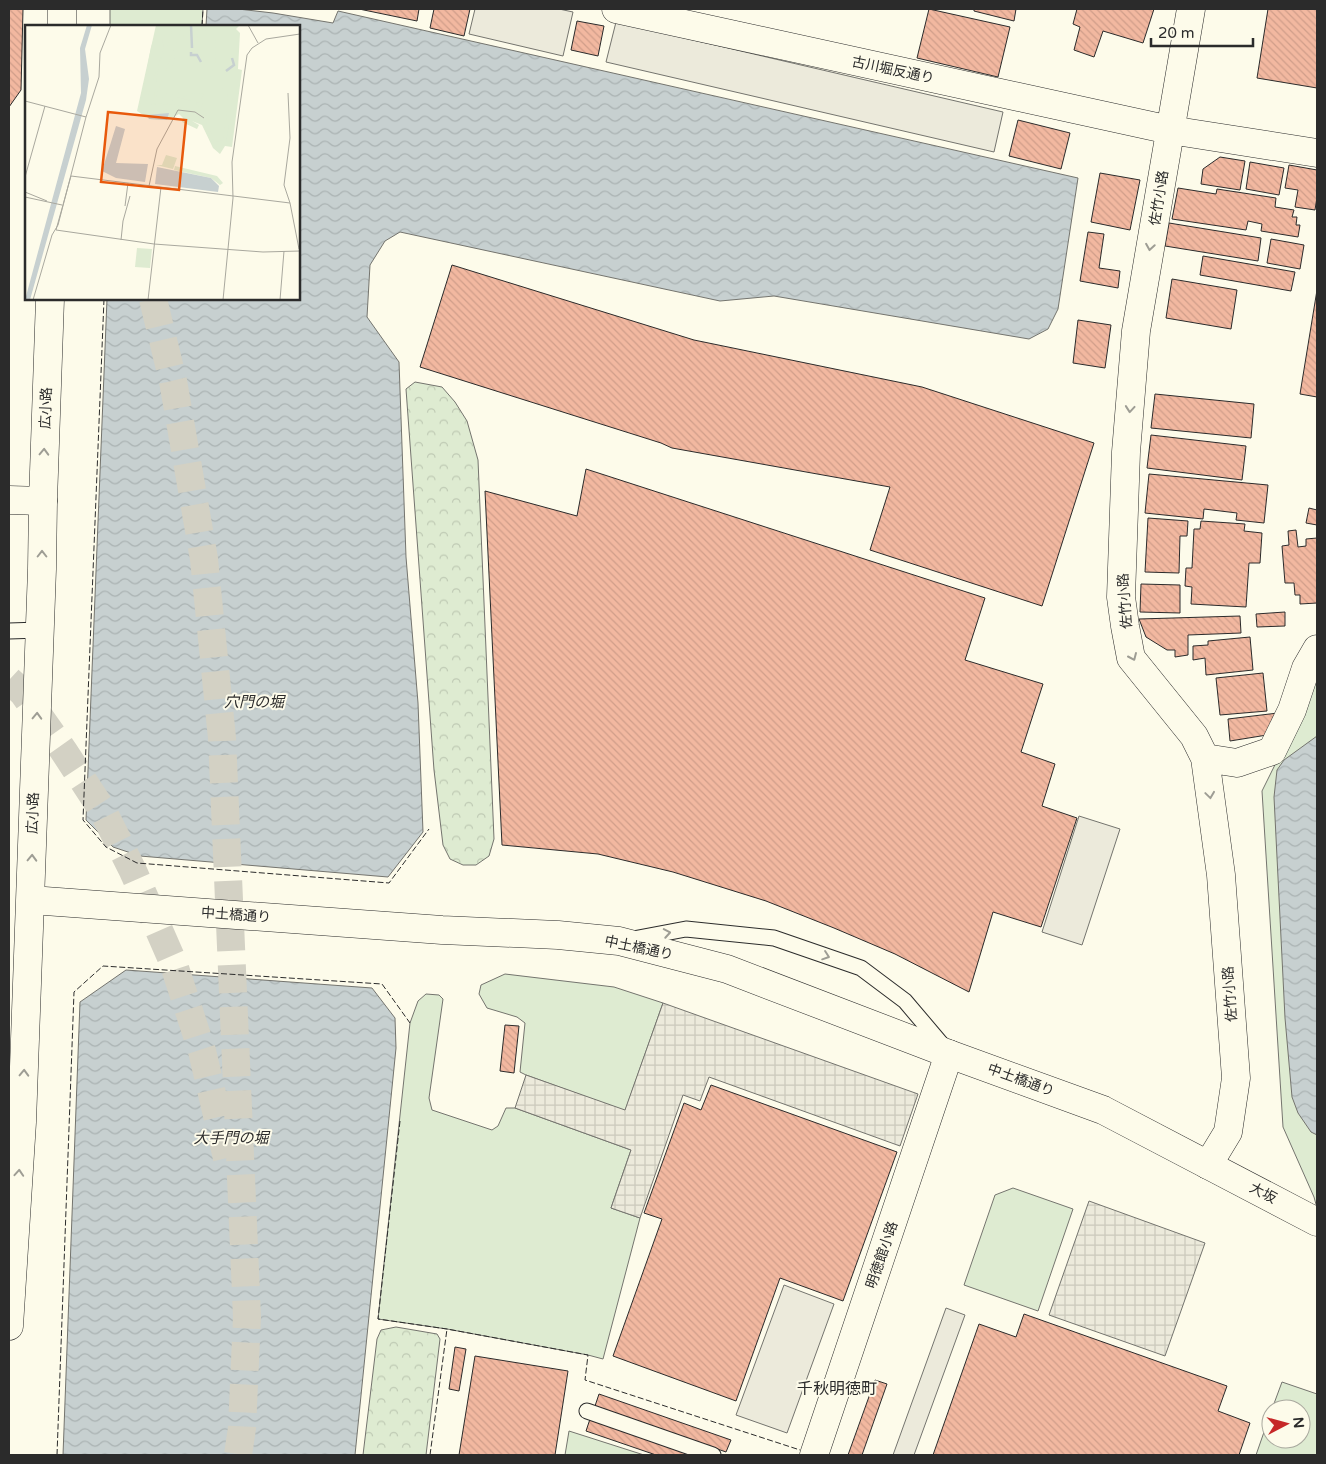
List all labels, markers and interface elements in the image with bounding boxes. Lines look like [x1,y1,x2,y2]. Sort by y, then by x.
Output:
scale bar [1151,15,1254,47]
text: 20 m [1158,24,1195,42]
inset map [25,25,300,300]
street label: 古川堀反通り [850,53,936,87]
street label: 佐竹小路 [1146,169,1172,227]
one-way arrow [1146,243,1156,252]
street label: 広小路 [37,387,55,429]
one-way arrow [1125,405,1136,413]
one-way arrow [39,448,50,456]
one-way arrow [37,550,47,558]
street label: 佐竹小路 [1115,572,1135,630]
one-way arrow [1126,651,1136,660]
water label: 穴門の堀 [224,693,286,711]
one-way arrow [31,712,42,720]
one-way arrow [1205,790,1215,799]
street label: 広小路 [24,792,42,834]
one-way arrow [27,854,37,862]
street label: 中土橋通り [200,904,272,926]
one-way arrow [663,928,672,938]
street label: 中土橋通り [603,932,675,964]
one-way arrow [822,950,830,960]
street label: 佐竹小路 [1220,965,1240,1023]
street label: 中土橋通り [985,1060,1057,1100]
one-way arrow [19,1069,29,1077]
water label: 大手門の堀 [193,1129,270,1147]
one-way arrow [14,1169,25,1177]
street label: 大坂 [1247,1179,1279,1207]
street label: 明徳館小路 [863,1219,901,1291]
district label: 千秋明徳町 [797,1379,877,1399]
north arrow [1261,1399,1311,1449]
text: N [1289,1416,1307,1429]

